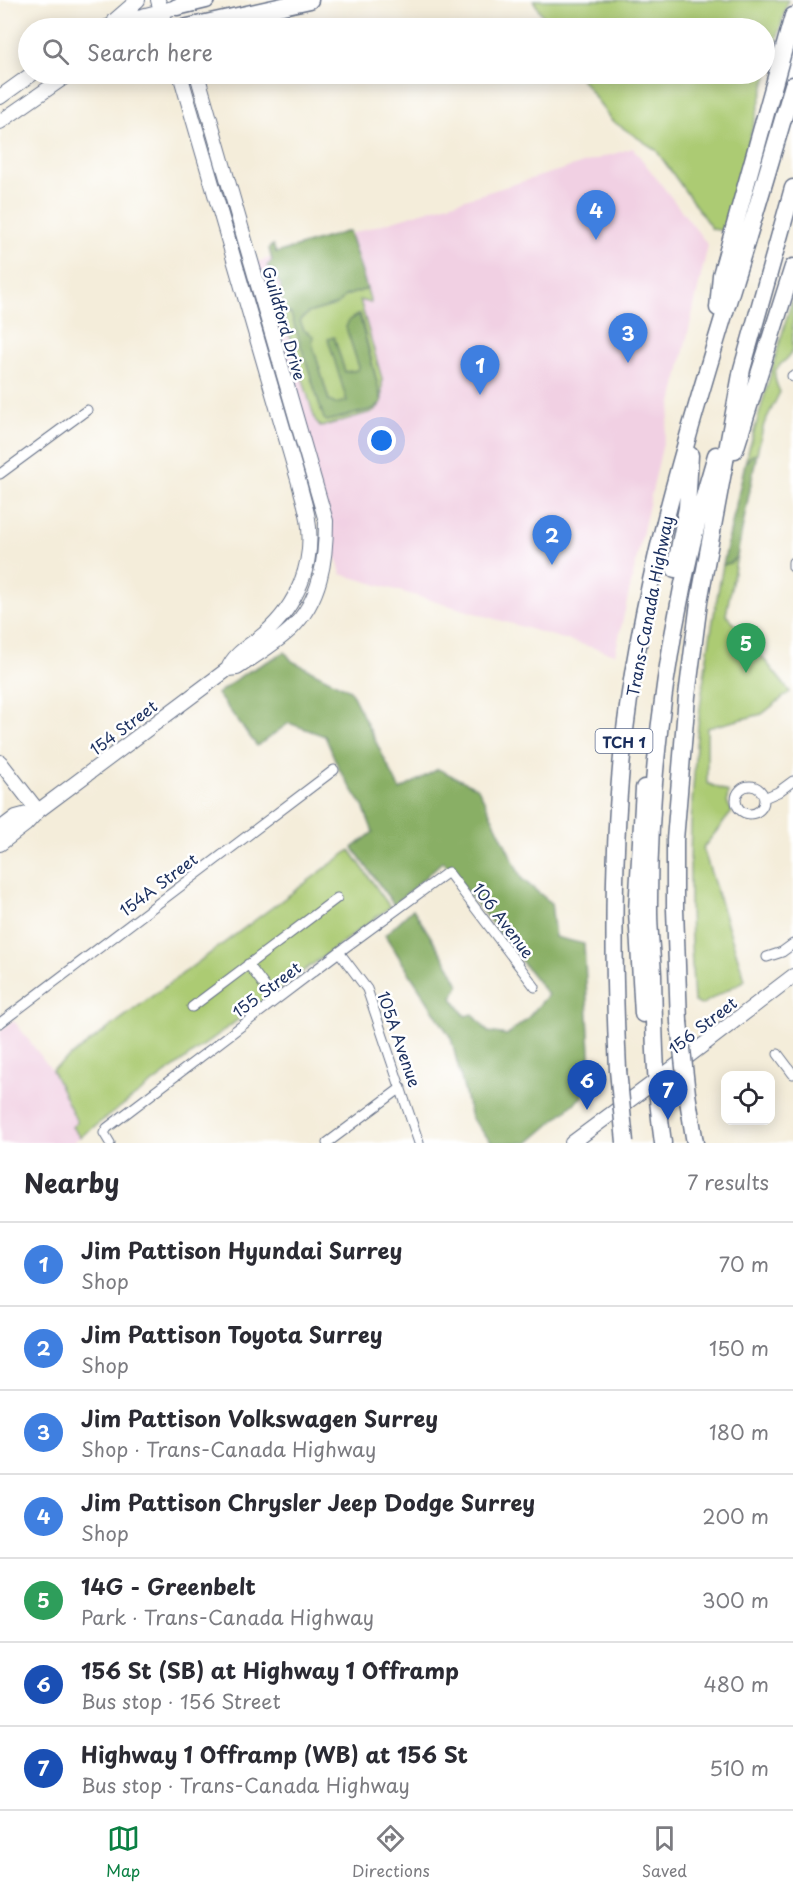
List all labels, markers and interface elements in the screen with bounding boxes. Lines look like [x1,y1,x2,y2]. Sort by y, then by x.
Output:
search box [18,18,775,84]
icon: search [39,35,72,68]
text: Search here [87,35,213,68]
pin: 4 [576,190,616,240]
street label: Guildford Drive [257,263,313,383]
pin: 3 [608,314,648,363]
pin: 1 [460,346,500,395]
your location [367,426,396,455]
street label: Trans-Canada Highway [620,514,678,698]
pin: 2 [532,516,572,565]
pin: 5 [726,624,766,673]
street label: 154 Street [84,693,162,760]
road number: TCH 1 [596,729,652,753]
street label: 154A Street [114,847,202,921]
street label: 106 Avenue [468,877,541,963]
street label: 155 Street [227,955,306,1023]
street label: 105A Avenue [372,988,428,1090]
street label: 156 Street [662,990,742,1060]
pin: 6 [568,1060,606,1110]
pin: 7 [648,1070,688,1120]
map controls [721,1071,775,1125]
button: locate [721,1071,775,1125]
text: Nearby [24,1163,119,1202]
text: 7 results [687,1167,769,1197]
text: Jim Pattison Hyundai Surrey [81,1233,402,1266]
text: 1 [39,1249,48,1279]
text: 70 m [719,1249,769,1279]
text: Shop [81,1266,129,1296]
text: Jim Pattison Toyota Surrey [81,1317,383,1350]
text: 2 [36,1333,51,1363]
text: 150 m [709,1333,769,1363]
text: Shop [81,1350,129,1380]
text: Jim Pattison Volkswagen Surrey [81,1401,438,1434]
text: 3 [37,1417,50,1447]
text: 180 m [709,1417,769,1447]
text: Shop · Trans-Canada Highway [81,1434,376,1464]
text: Jim Pattison Chrysler Jeep Dodge Surrey [81,1485,535,1518]
text: 4 [37,1501,50,1531]
text: 200 m [702,1501,769,1531]
text: Shop [81,1518,129,1548]
text: 14G - Greenbelt [81,1569,256,1602]
text: 5 [37,1585,50,1615]
text: 300 m [702,1585,769,1615]
text: Park · Trans-Canada Highway [81,1602,374,1632]
text: 156 St (SB) at Highway 1 Offramp [81,1653,459,1686]
text: 6 [36,1669,51,1699]
text: 480 m [704,1669,769,1699]
text: Bus stop · 156 Street [81,1686,281,1716]
text: Highway 1 Offramp (WB) at 156 St [81,1737,468,1770]
text: 7 [38,1753,49,1783]
text: 510 m [709,1753,769,1783]
text: Bus stop · Trans-Canada Highway [81,1770,410,1800]
tab: Map [106,1822,140,1882]
tab: Directions [352,1822,430,1882]
tab: Saved [642,1822,687,1882]

